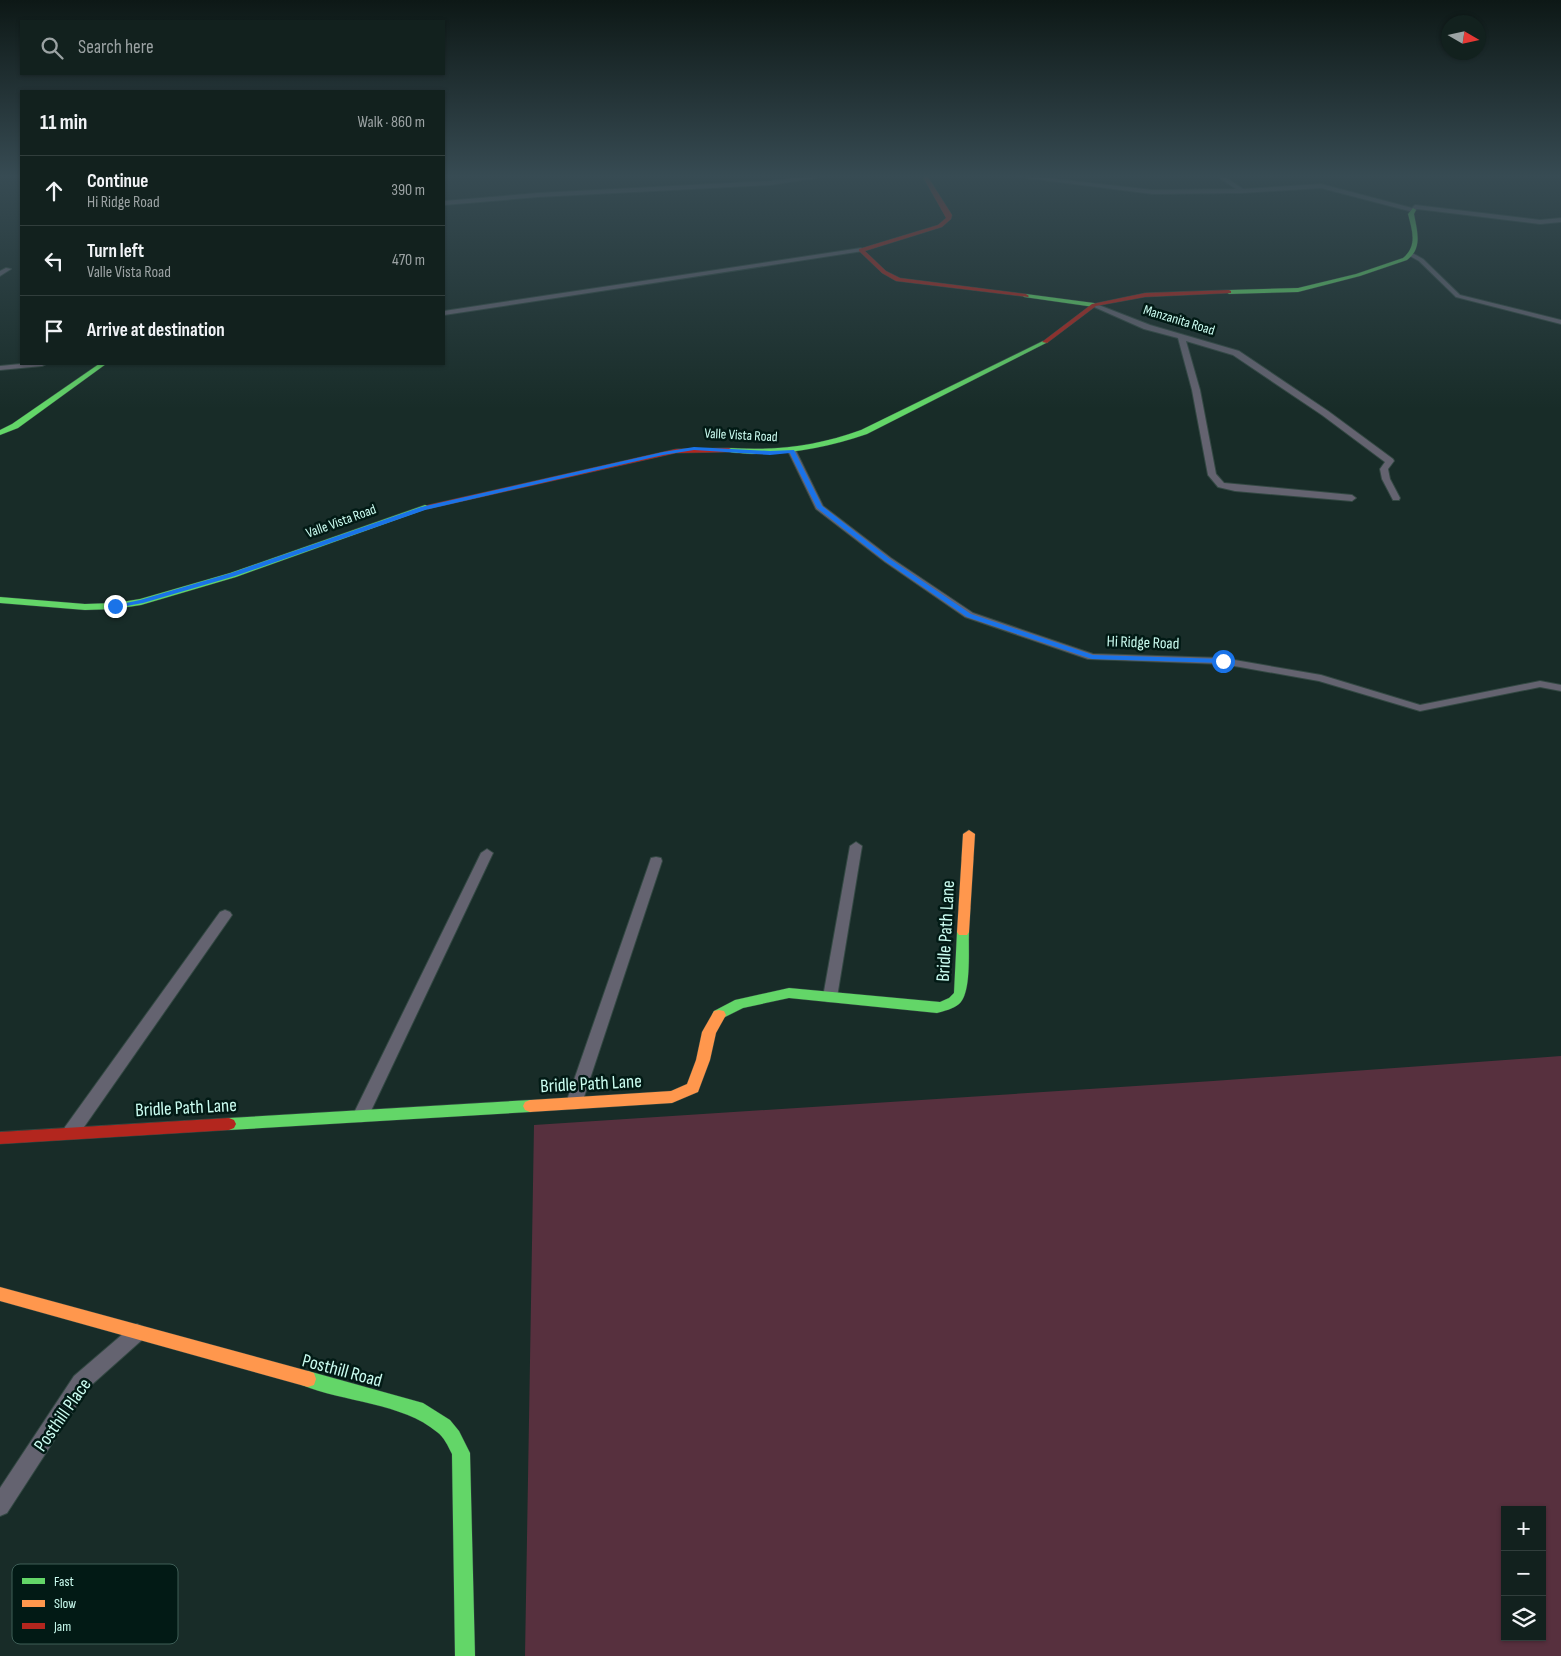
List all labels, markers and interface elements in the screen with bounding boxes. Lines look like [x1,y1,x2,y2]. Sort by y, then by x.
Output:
north arrow [1441,15,1486,60]
search box [20,20,445,75]
icon: search [38,34,66,62]
text: Search here [78,36,154,59]
text: 11 min [40,110,87,135]
text: Walk · 860 m [358,113,425,132]
text: Continue [87,170,148,193]
icon: ahead [40,177,68,205]
text: 390 m [391,181,425,200]
text: Hi Ridge Road [87,193,160,212]
text: Turn left [87,240,144,263]
icon: left [40,247,68,275]
text: 470 m [392,251,425,270]
text: Valle Vista Road [87,263,171,282]
street label: Manzanita Road [1141,301,1217,339]
icon: arrive [40,317,68,345]
text: Arrive at destination [87,319,225,342]
street label: Valle Vista Road [704,425,778,445]
street label: Valle Vista Road [304,500,379,542]
route end [104,595,127,618]
street label: Hi Ridge Road [1106,632,1180,654]
route start [1212,650,1235,673]
street label: Bridle Path Lane [932,880,960,982]
street label: Bridle Path Lane [540,1070,642,1098]
street label: Bridle Path Lane [135,1094,237,1122]
street label: Posthill Road [299,1349,385,1393]
street label: Posthill Place [29,1374,97,1456]
map controls [1501,1506,1546,1641]
button: + [1501,1506,1546,1551]
button: − [1501,1551,1546,1596]
legend [12,1564,178,1644]
text: Fast [54,1573,74,1590]
text: Slow [54,1595,76,1612]
button: layers [1501,1596,1546,1641]
text: Jam [53,1618,71,1635]

